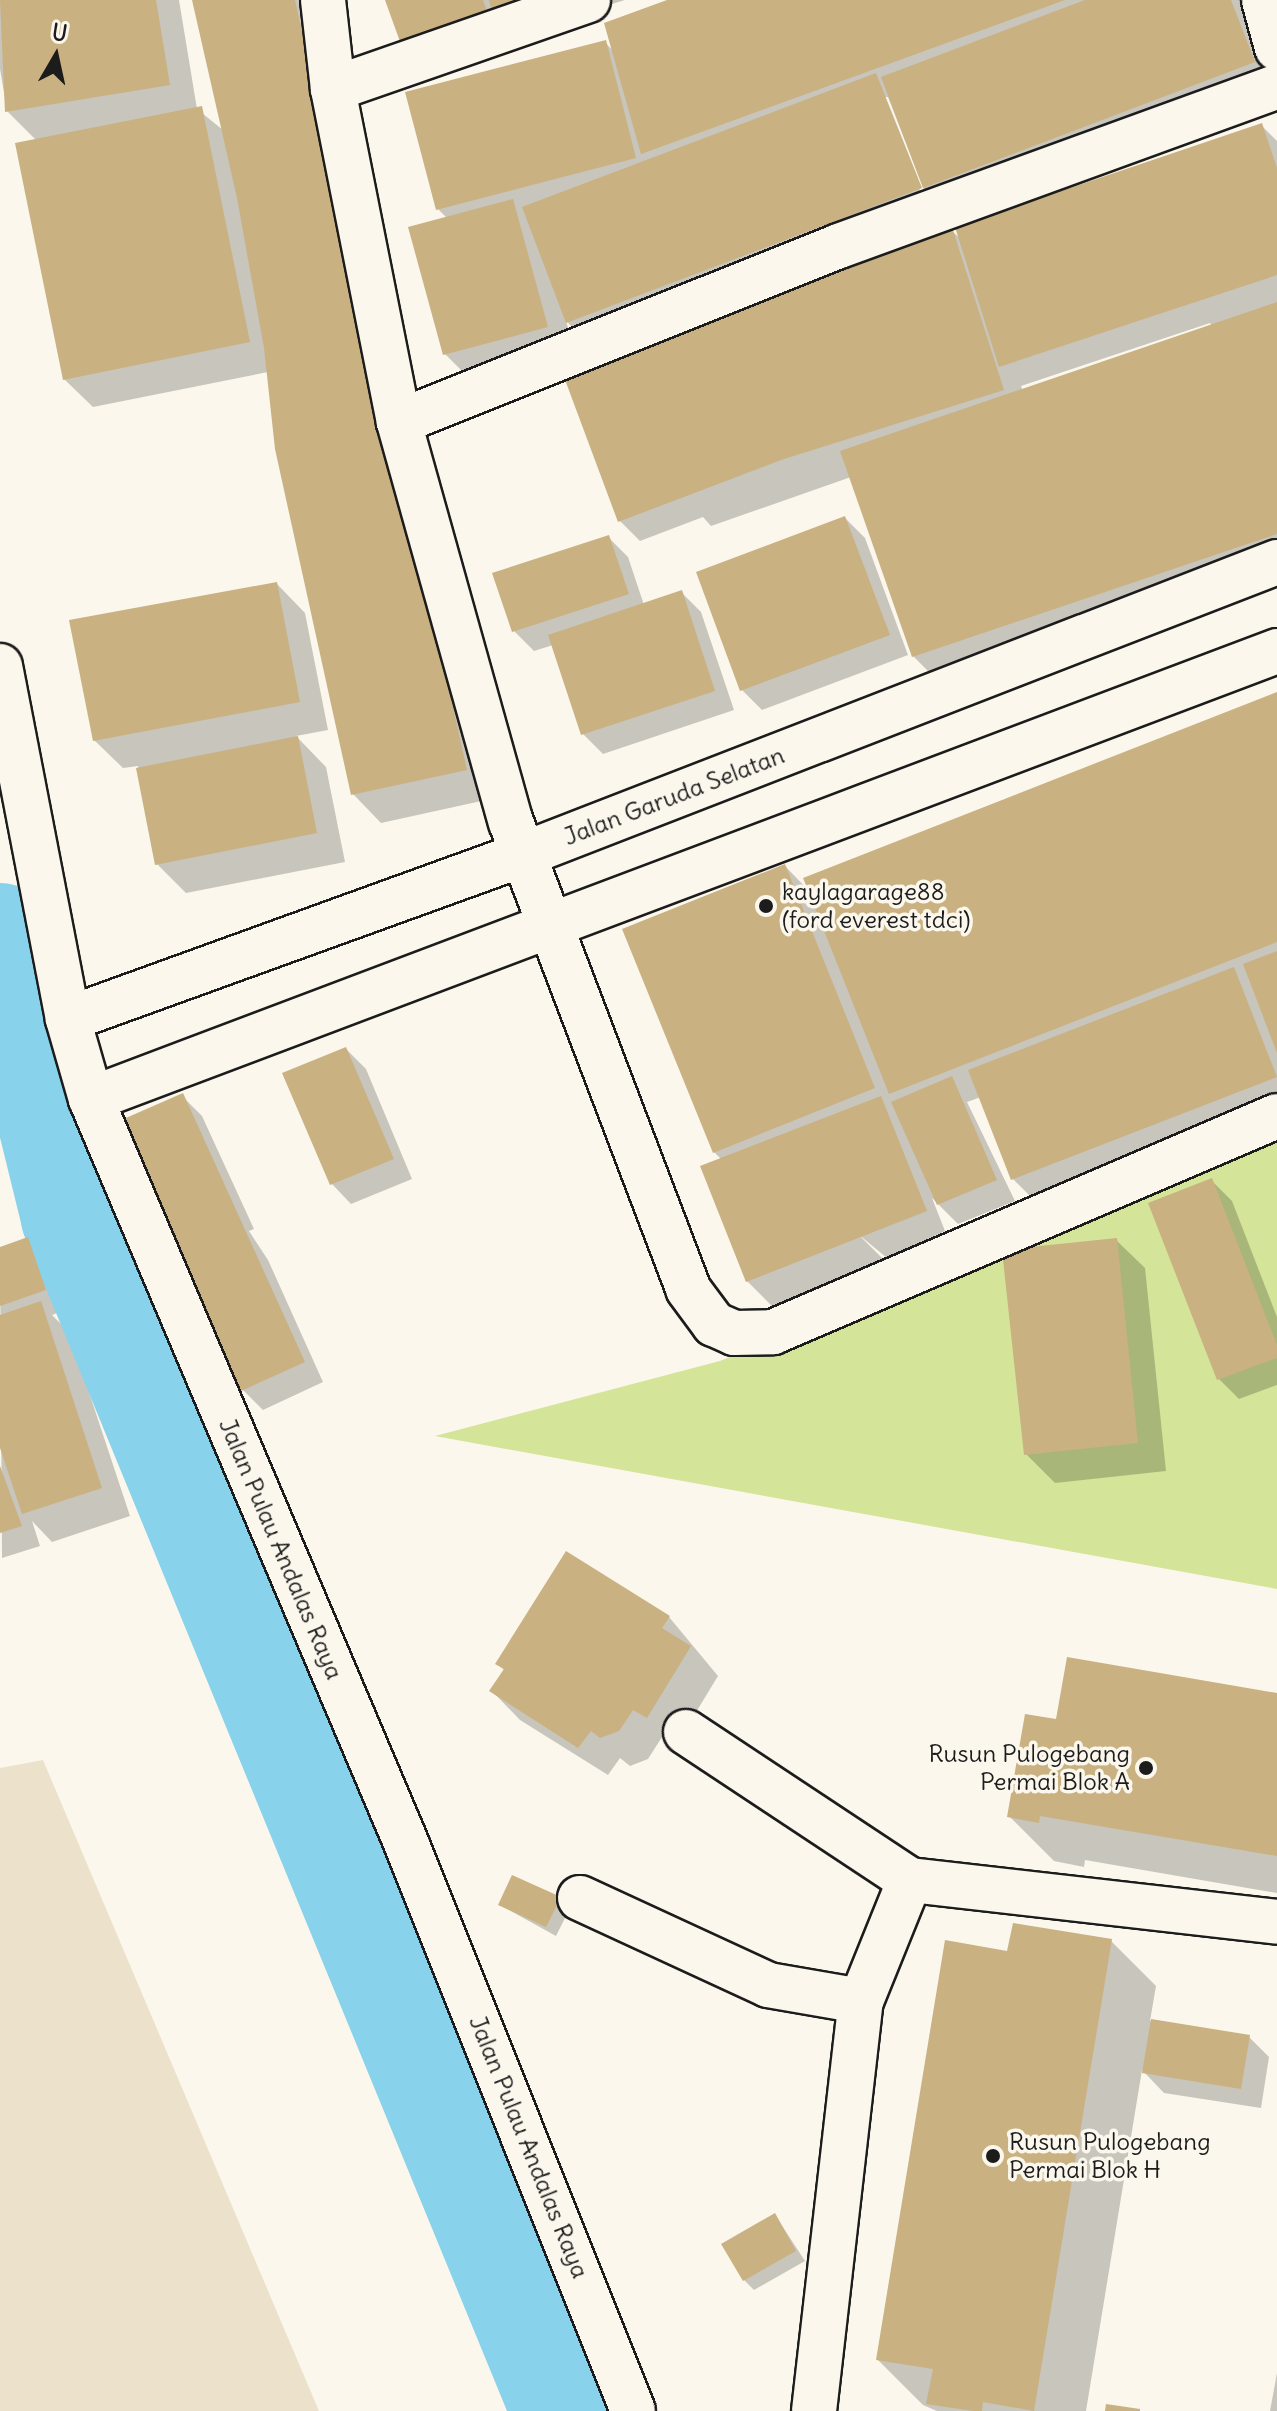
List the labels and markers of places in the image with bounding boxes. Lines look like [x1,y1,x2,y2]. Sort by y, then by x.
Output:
place label: kaylagarage88 (ford everest tdci) [782,878,971,934]
marker: kaylagarage88 (ford everest tdci) [757,897,775,915]
place label: Rusun Pulogebang Permai Blok A [928,1740,1130,1796]
marker: Rusun Pulogebang Permai Blok A [1137,1759,1155,1777]
place label: Rusun Pulogebang Permai Blok H [1009,2128,1211,2184]
marker: Rusun Pulogebang Permai Blok H [984,2147,1002,2165]

